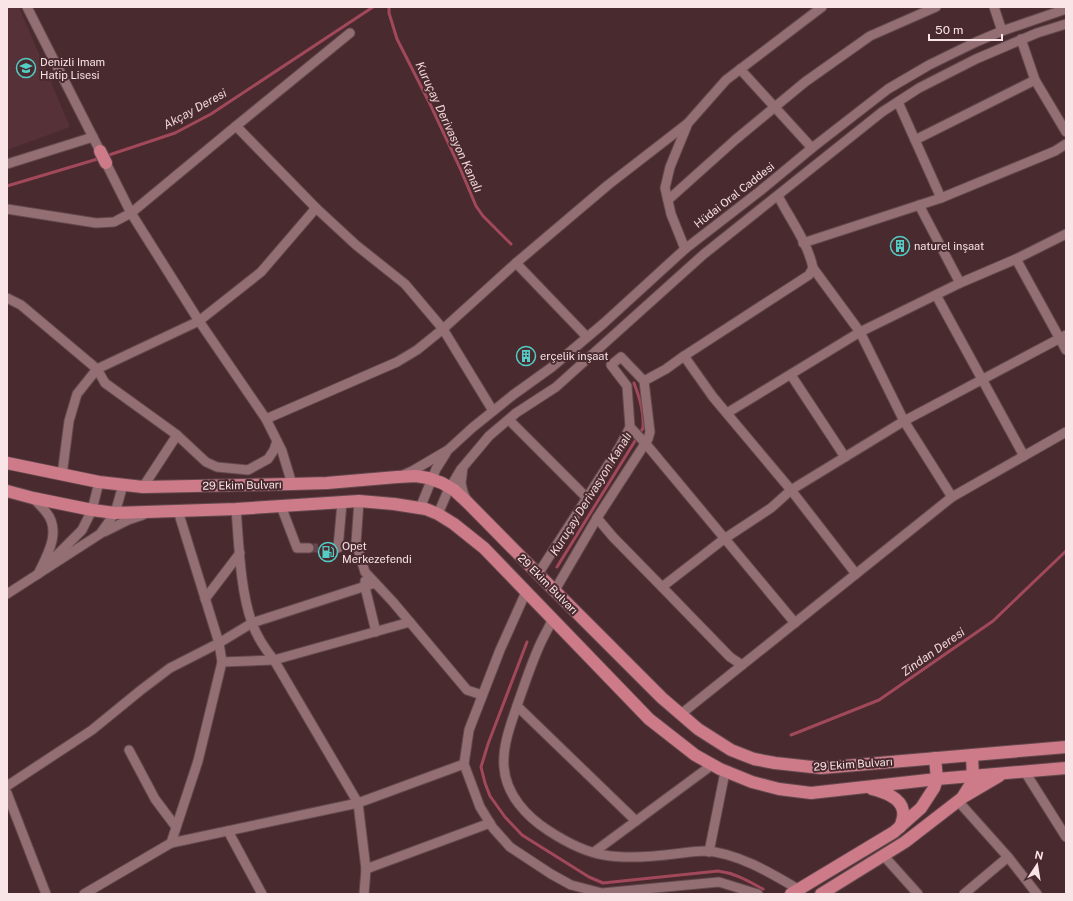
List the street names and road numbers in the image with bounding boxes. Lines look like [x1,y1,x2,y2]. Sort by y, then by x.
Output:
street label: Hüdai Oral Caddesi [692,160,776,230]
street label: 29 Ekim Bulvarı [202,478,282,492]
street label: 29 Ekim Bulvarı [516,552,580,616]
street label: 29 Ekim Bulvarı [813,755,893,773]

